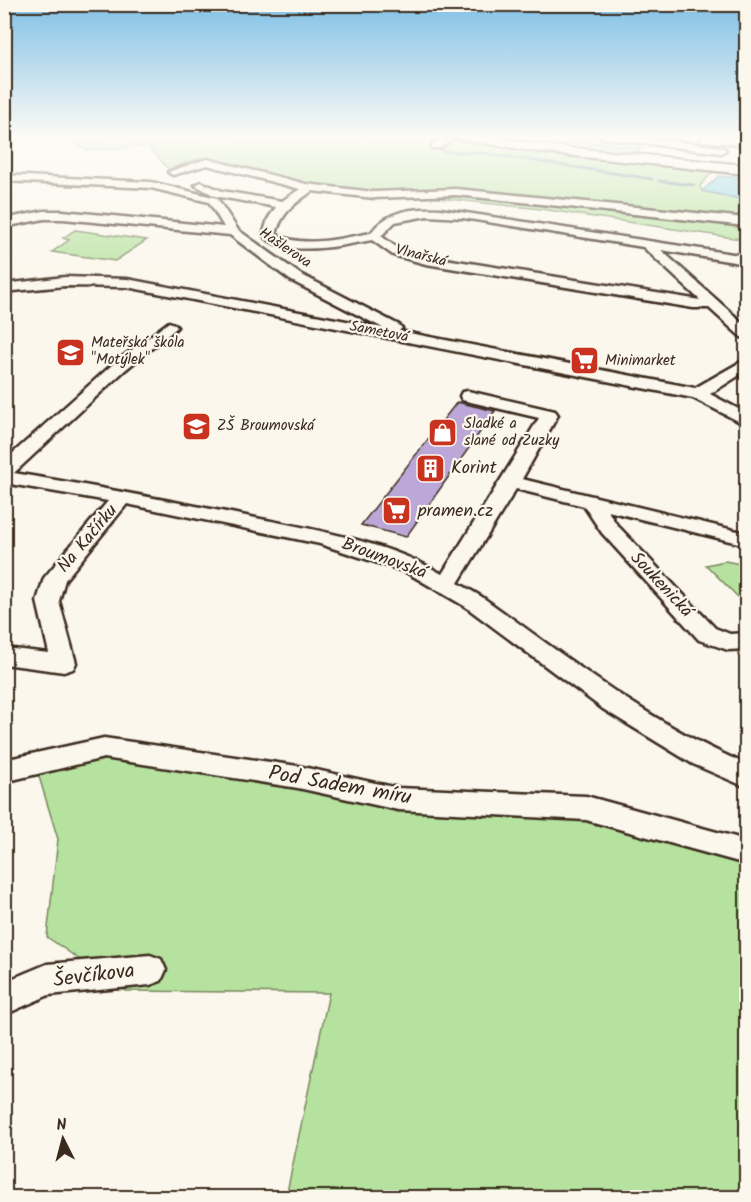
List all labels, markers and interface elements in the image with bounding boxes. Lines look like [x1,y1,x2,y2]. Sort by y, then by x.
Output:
street label: Hašlerova [254,222,316,274]
street label: Vlnařská [393,238,451,274]
street label: Sametová [347,315,412,350]
place label: Mateřská škola "Motýlek" [91,331,185,372]
school or university icon: Mateřská škola "Motýlek" [54,336,86,368]
supermarket icon: Minimarket [568,345,600,377]
place label: Minimarket [605,349,676,373]
school or university icon: ZŠ Broumovská [180,410,212,442]
place label: Sladké a slané od Zuzky [464,412,560,453]
place label: ZŠ Broumovská [217,414,316,438]
shop icon: Sladké a slané od Zuzky [427,417,459,449]
building icon: Korint [414,452,446,484]
place label: Korint [451,454,498,483]
supermarket icon: pramen.cz [381,495,413,527]
place label: pramen.cz [417,497,493,526]
street label: Na Kačírku [50,498,126,580]
street label: Broumovská [337,530,432,588]
street label: Soukenická [623,545,700,626]
street label: Pod Sadem míru [266,757,414,815]
street label: Ševčíkova [51,955,137,997]
north arrow [33,1109,93,1169]
text: N [55,1113,68,1139]

